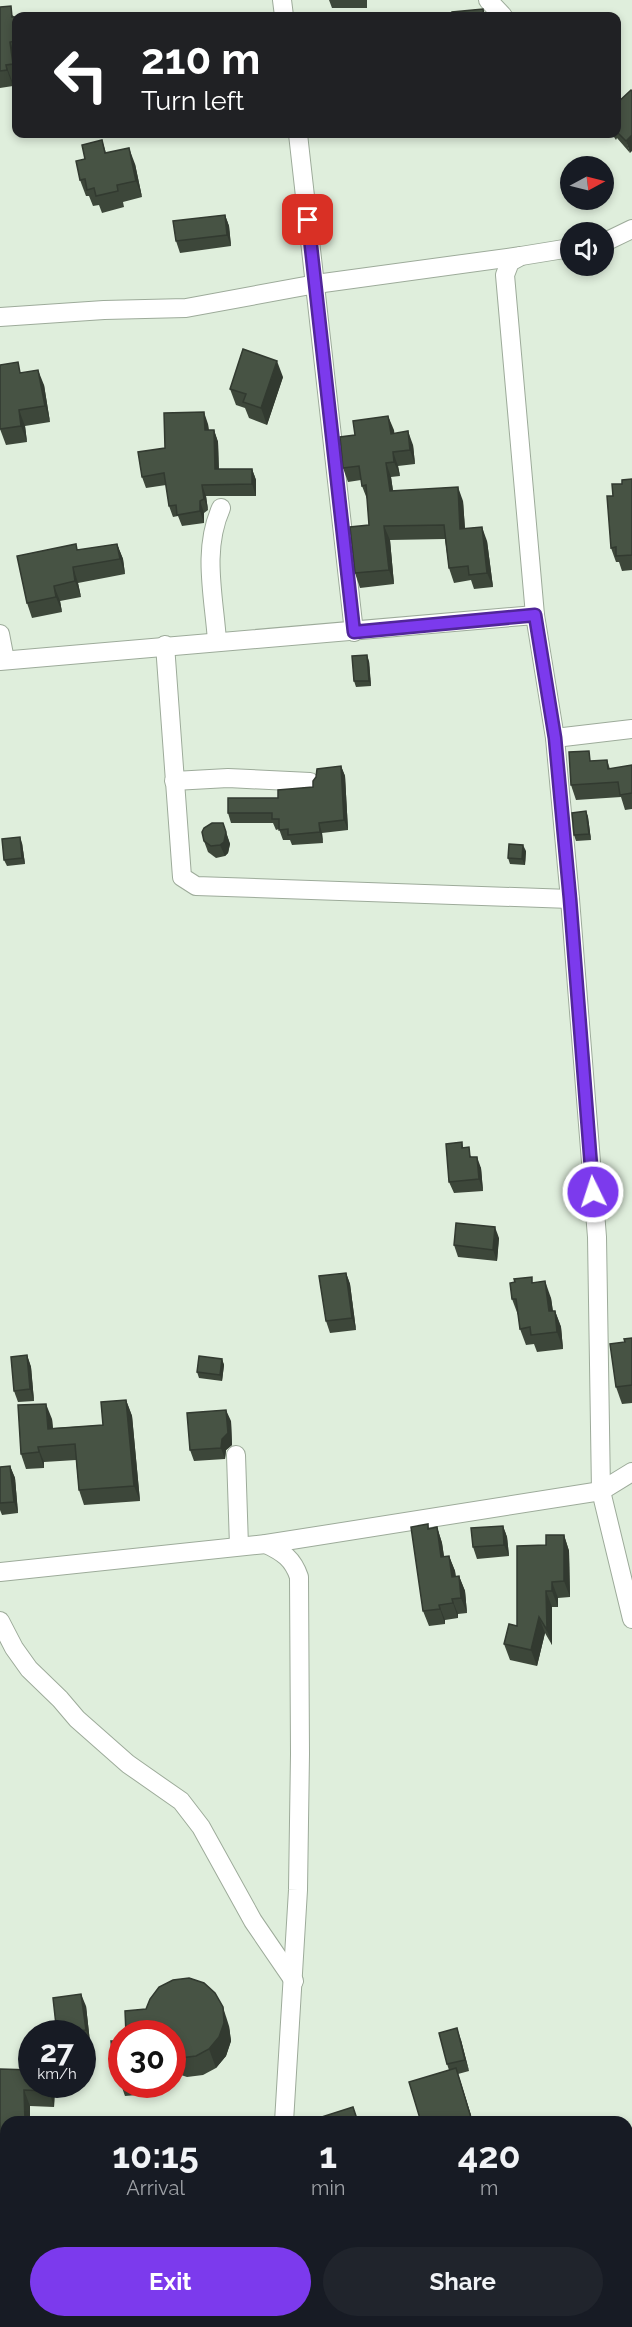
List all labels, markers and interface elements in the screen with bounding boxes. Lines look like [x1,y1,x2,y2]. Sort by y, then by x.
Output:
text: 210 m [141,35,260,84]
icon: left [42,36,120,114]
text: Turn left [141,85,244,116]
north arrow [560,156,614,210]
map controls [560,156,614,276]
pin [282,194,333,245]
icon: arrive [291,203,324,236]
button: sound [560,222,614,276]
position arrow [561,1160,625,1224]
speed limit sign: 30 [108,2020,186,2098]
text: 27 [40,2034,74,2069]
text: km/h [37,2065,77,2083]
text: 10:15 [112,2134,199,2176]
text: 1 [319,2134,337,2176]
text: 420 [458,2134,521,2176]
text: Arrival [126,2176,185,2200]
text: min [311,2176,345,2200]
text: m [480,2176,498,2200]
button: Exit [30,2247,311,2316]
button: Share [323,2247,603,2316]

